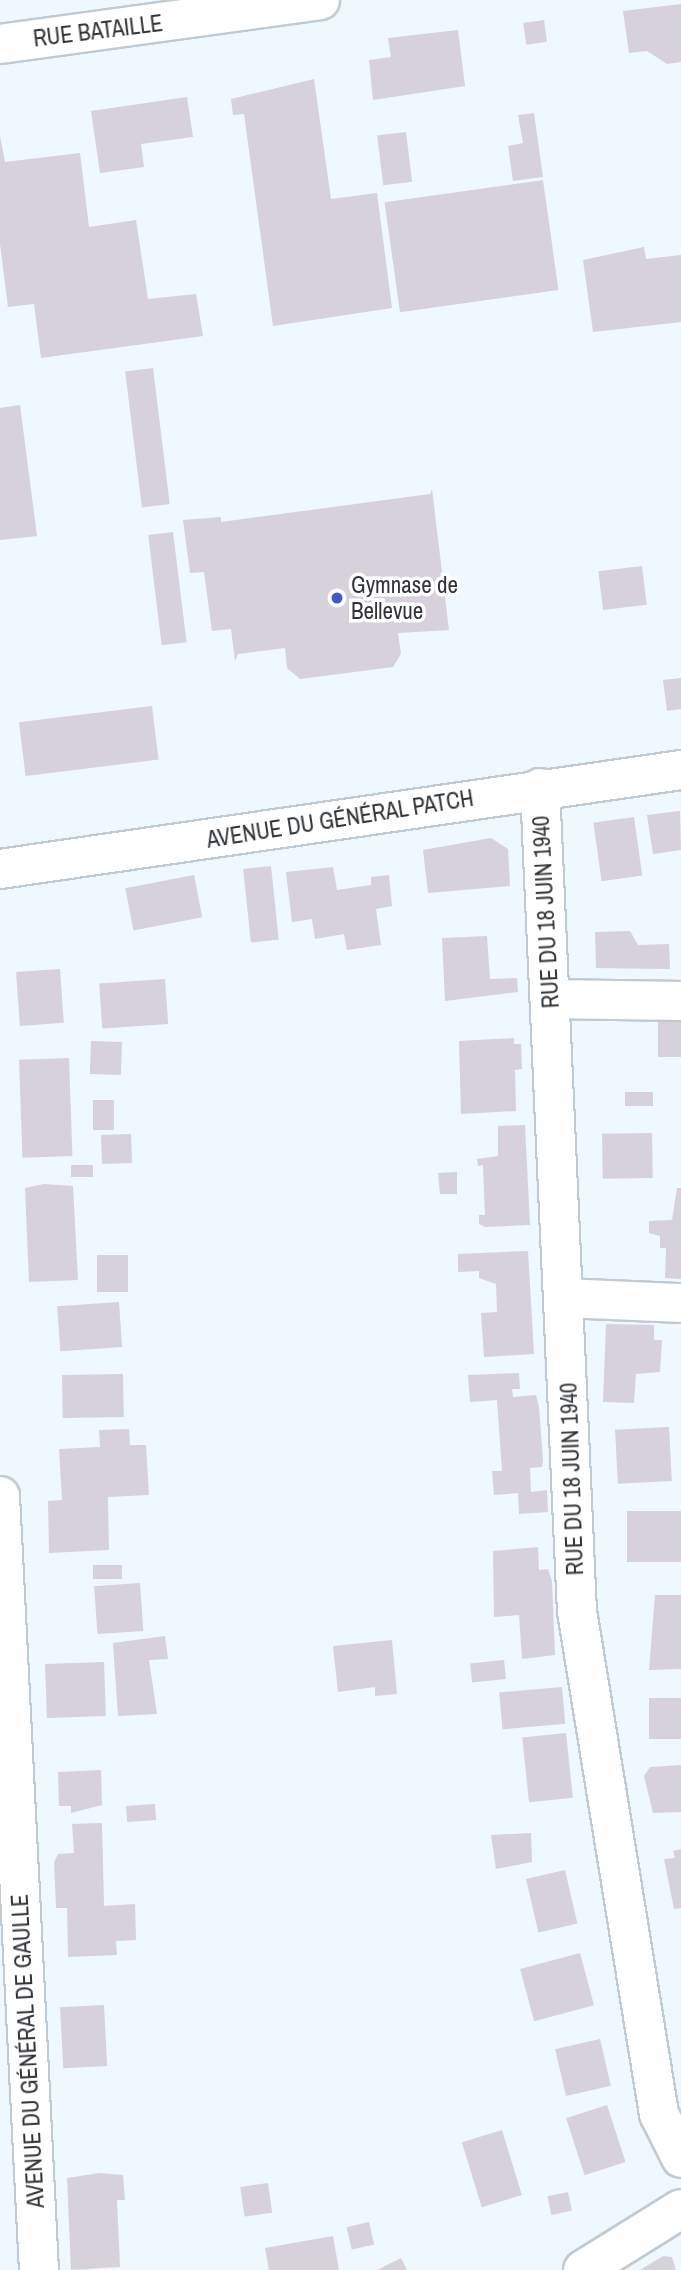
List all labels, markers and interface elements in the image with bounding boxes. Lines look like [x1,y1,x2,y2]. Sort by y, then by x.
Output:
street label: RUE BATAILLE [32,9,164,53]
place label: Gymnase de Bellevue [351,571,458,625]
marker: Gymnase de Bellevue [329,590,345,606]
street label: AVENUE DU GÉNÉRAL PATCH [204,784,476,854]
street label: RUE DU 18 JUIN 1940 [527,815,565,1009]
street label: RUE DU 18 JUIN 1940 [555,1382,589,1576]
street label: AVENUE DU GÉNÉRAL DE GAULLE [6,1893,50,2209]

